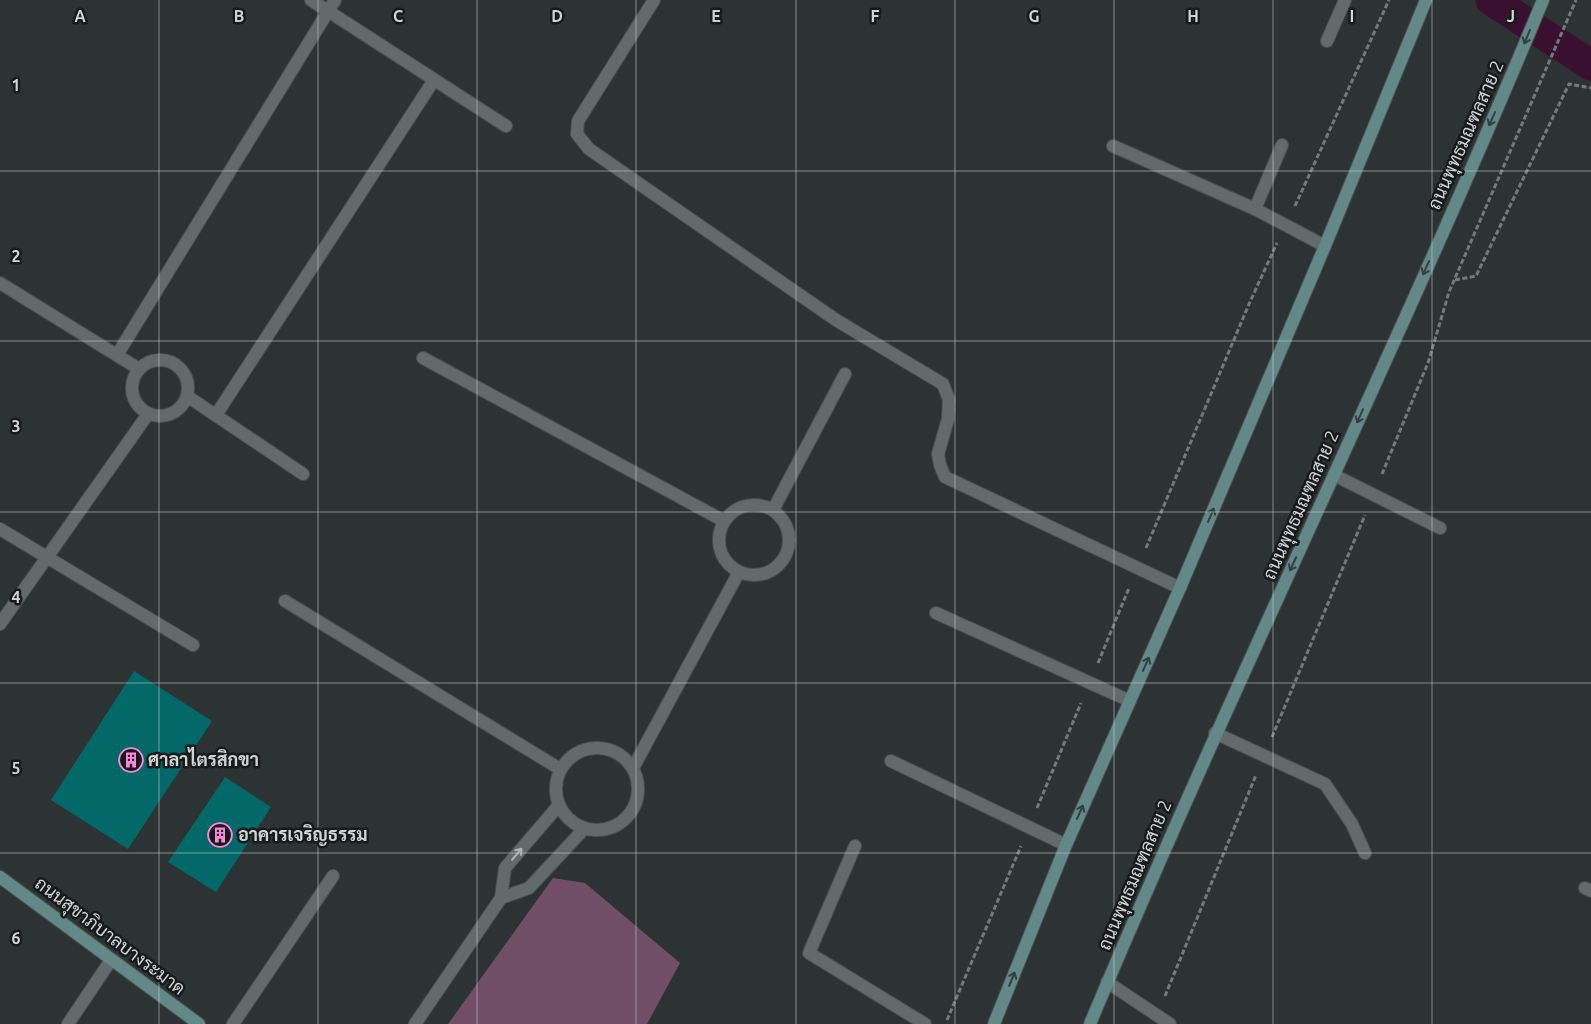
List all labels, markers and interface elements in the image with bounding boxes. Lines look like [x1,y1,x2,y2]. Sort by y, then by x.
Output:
text: A [74,7,86,25]
text: B [234,7,244,25]
text: C [393,7,403,25]
text: D [551,7,563,25]
text: E [711,7,721,25]
text: F [871,7,880,25]
text: G [1028,7,1040,25]
text: H [1187,7,1199,25]
text: I [1350,7,1354,25]
text: J [1507,7,1515,25]
one-way arrow [1522,29,1532,44]
street label: ถนนพุทธมณฑลสาย 2 [1423,57,1510,213]
text: 1 [11,76,21,94]
one-way arrow [1487,111,1497,126]
text: 2 [11,247,21,265]
one-way arrow [1421,260,1431,275]
one-way arrow [1355,408,1365,423]
text: 3 [11,417,21,435]
street label: ถนนพุทธมณฑลสาย 2 [1258,427,1345,583]
one-way arrow [1206,508,1216,523]
one-way arrow [1288,556,1298,571]
text: 4 [11,588,21,606]
one-way arrow [1142,657,1152,672]
building icon: ศาลาไตรสิกขา [118,747,144,773]
place label: ศาลาไตรสิกขา [148,747,259,769]
text: 5 [11,759,21,777]
street label: ถนนพุทธมณฑลสาย 2 [1093,797,1177,954]
one-way arrow [1076,805,1086,820]
building icon: อาคารเจริญธรรม [207,822,233,848]
place label: อาคารเจริญธรรม [238,823,368,846]
one-way arrow [512,847,523,860]
street label: ถนนสุขาภิบาลบางระมาด [30,872,189,1000]
text: 6 [11,929,21,947]
one-way arrow [1008,972,1017,987]

